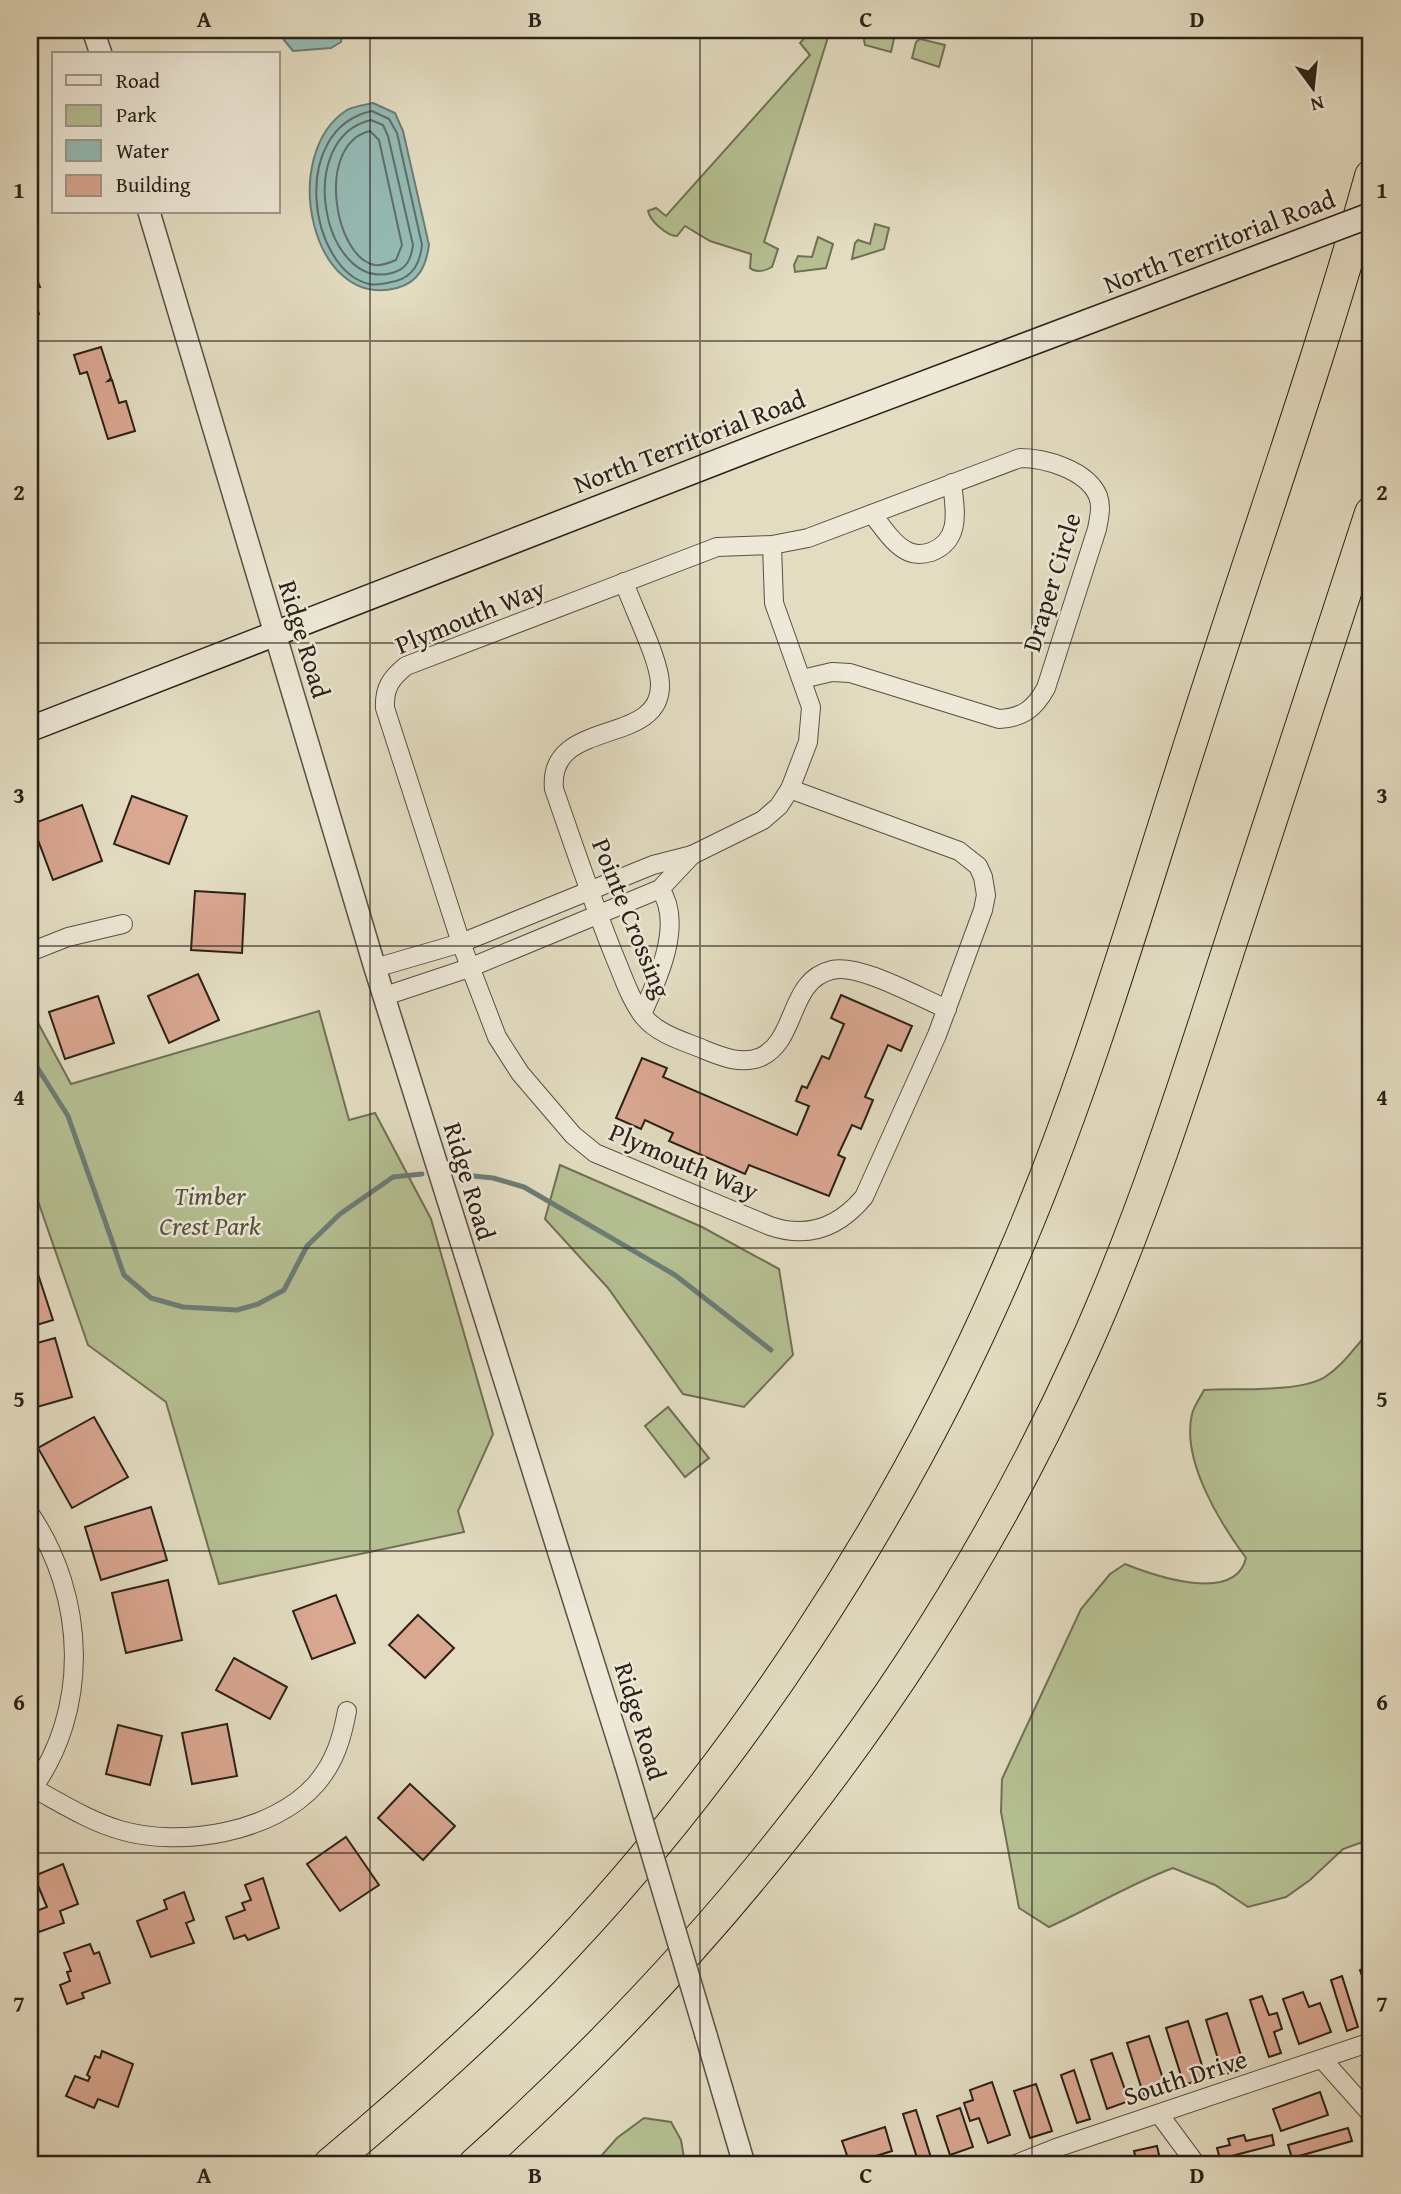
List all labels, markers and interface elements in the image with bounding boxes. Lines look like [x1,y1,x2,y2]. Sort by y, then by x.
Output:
text: A [197,2,212,35]
text: B [528,2,542,35]
text: C [859,2,873,35]
text: D [1190,2,1205,35]
legend [52,52,280,214]
north arrow [1278,52,1348,122]
text: Road [116,65,161,96]
text: N [1307,89,1327,120]
text: Park [116,99,157,130]
text: Water [116,135,169,166]
text: Building [116,169,191,200]
text: 1 [13,173,25,206]
text: 1 [1376,173,1388,206]
street label: North Territorial Road [1098,179,1341,303]
street label: North Territorial Road [568,379,811,503]
text: 2 [13,475,25,508]
text: 2 [1376,475,1388,508]
street label: Draper Circle [1011,508,1091,656]
street label: Plymouth Way [389,568,551,664]
street label: Ridge Road [269,575,341,703]
text: 3 [13,778,25,811]
text: 3 [1376,778,1388,811]
street label: Pointe Crossing [582,832,682,1004]
text: 4 [13,1080,25,1113]
text: 4 [1376,1080,1388,1113]
street label: Plymouth Way [603,1112,765,1210]
street label: Ridge Road [434,1117,506,1245]
park label: Timber Crest Park [159,1176,261,1245]
text: 5 [13,1382,25,1415]
text: 5 [1376,1382,1388,1415]
street label: Ridge Road [605,1657,677,1785]
text: 6 [13,1685,25,1718]
text: 6 [1376,1685,1388,1718]
text: 7 [13,1987,25,2020]
text: 7 [1376,1987,1388,2020]
street label: South Drive [1118,2039,1252,2115]
text: A [197,2158,212,2191]
text: B [528,2158,542,2191]
text: C [859,2158,873,2191]
text: D [1190,2158,1205,2191]

